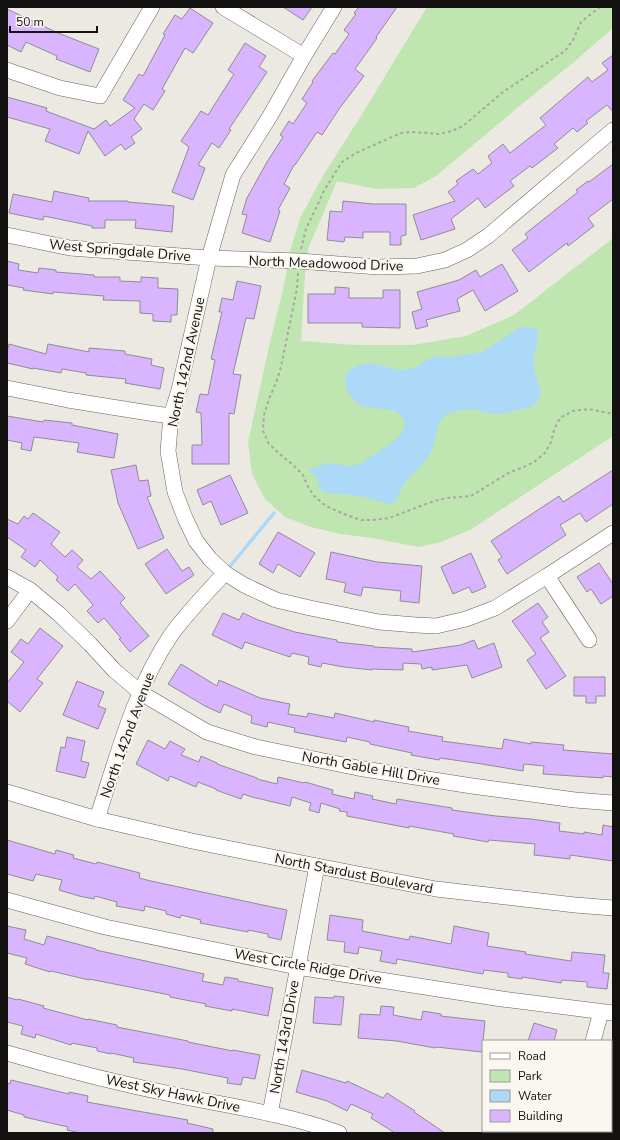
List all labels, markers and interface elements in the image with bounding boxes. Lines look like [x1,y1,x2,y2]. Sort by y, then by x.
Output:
scale bar [10,8,97,34]
text: 50 m [16,14,44,30]
street label: West Springdale Drive [48,235,192,266]
street label: North Meadowood Drive [248,251,404,276]
street label: North 142nd Avenue [163,295,210,429]
street label: North 142nd Avenue [96,670,159,801]
street label: North Gable Hill Drive [300,747,441,790]
street label: North Stardust Boulevard [273,849,435,898]
street label: West Circle Ridge Drive [233,944,383,989]
street label: North 143rd Drive [265,979,304,1095]
legend [482,1040,612,1132]
text: Road [518,1048,546,1064]
text: Park [518,1068,543,1084]
street label: West Sky Hawk Drive [104,1070,242,1117]
text: Water [518,1088,552,1104]
text: Building [518,1108,563,1124]

